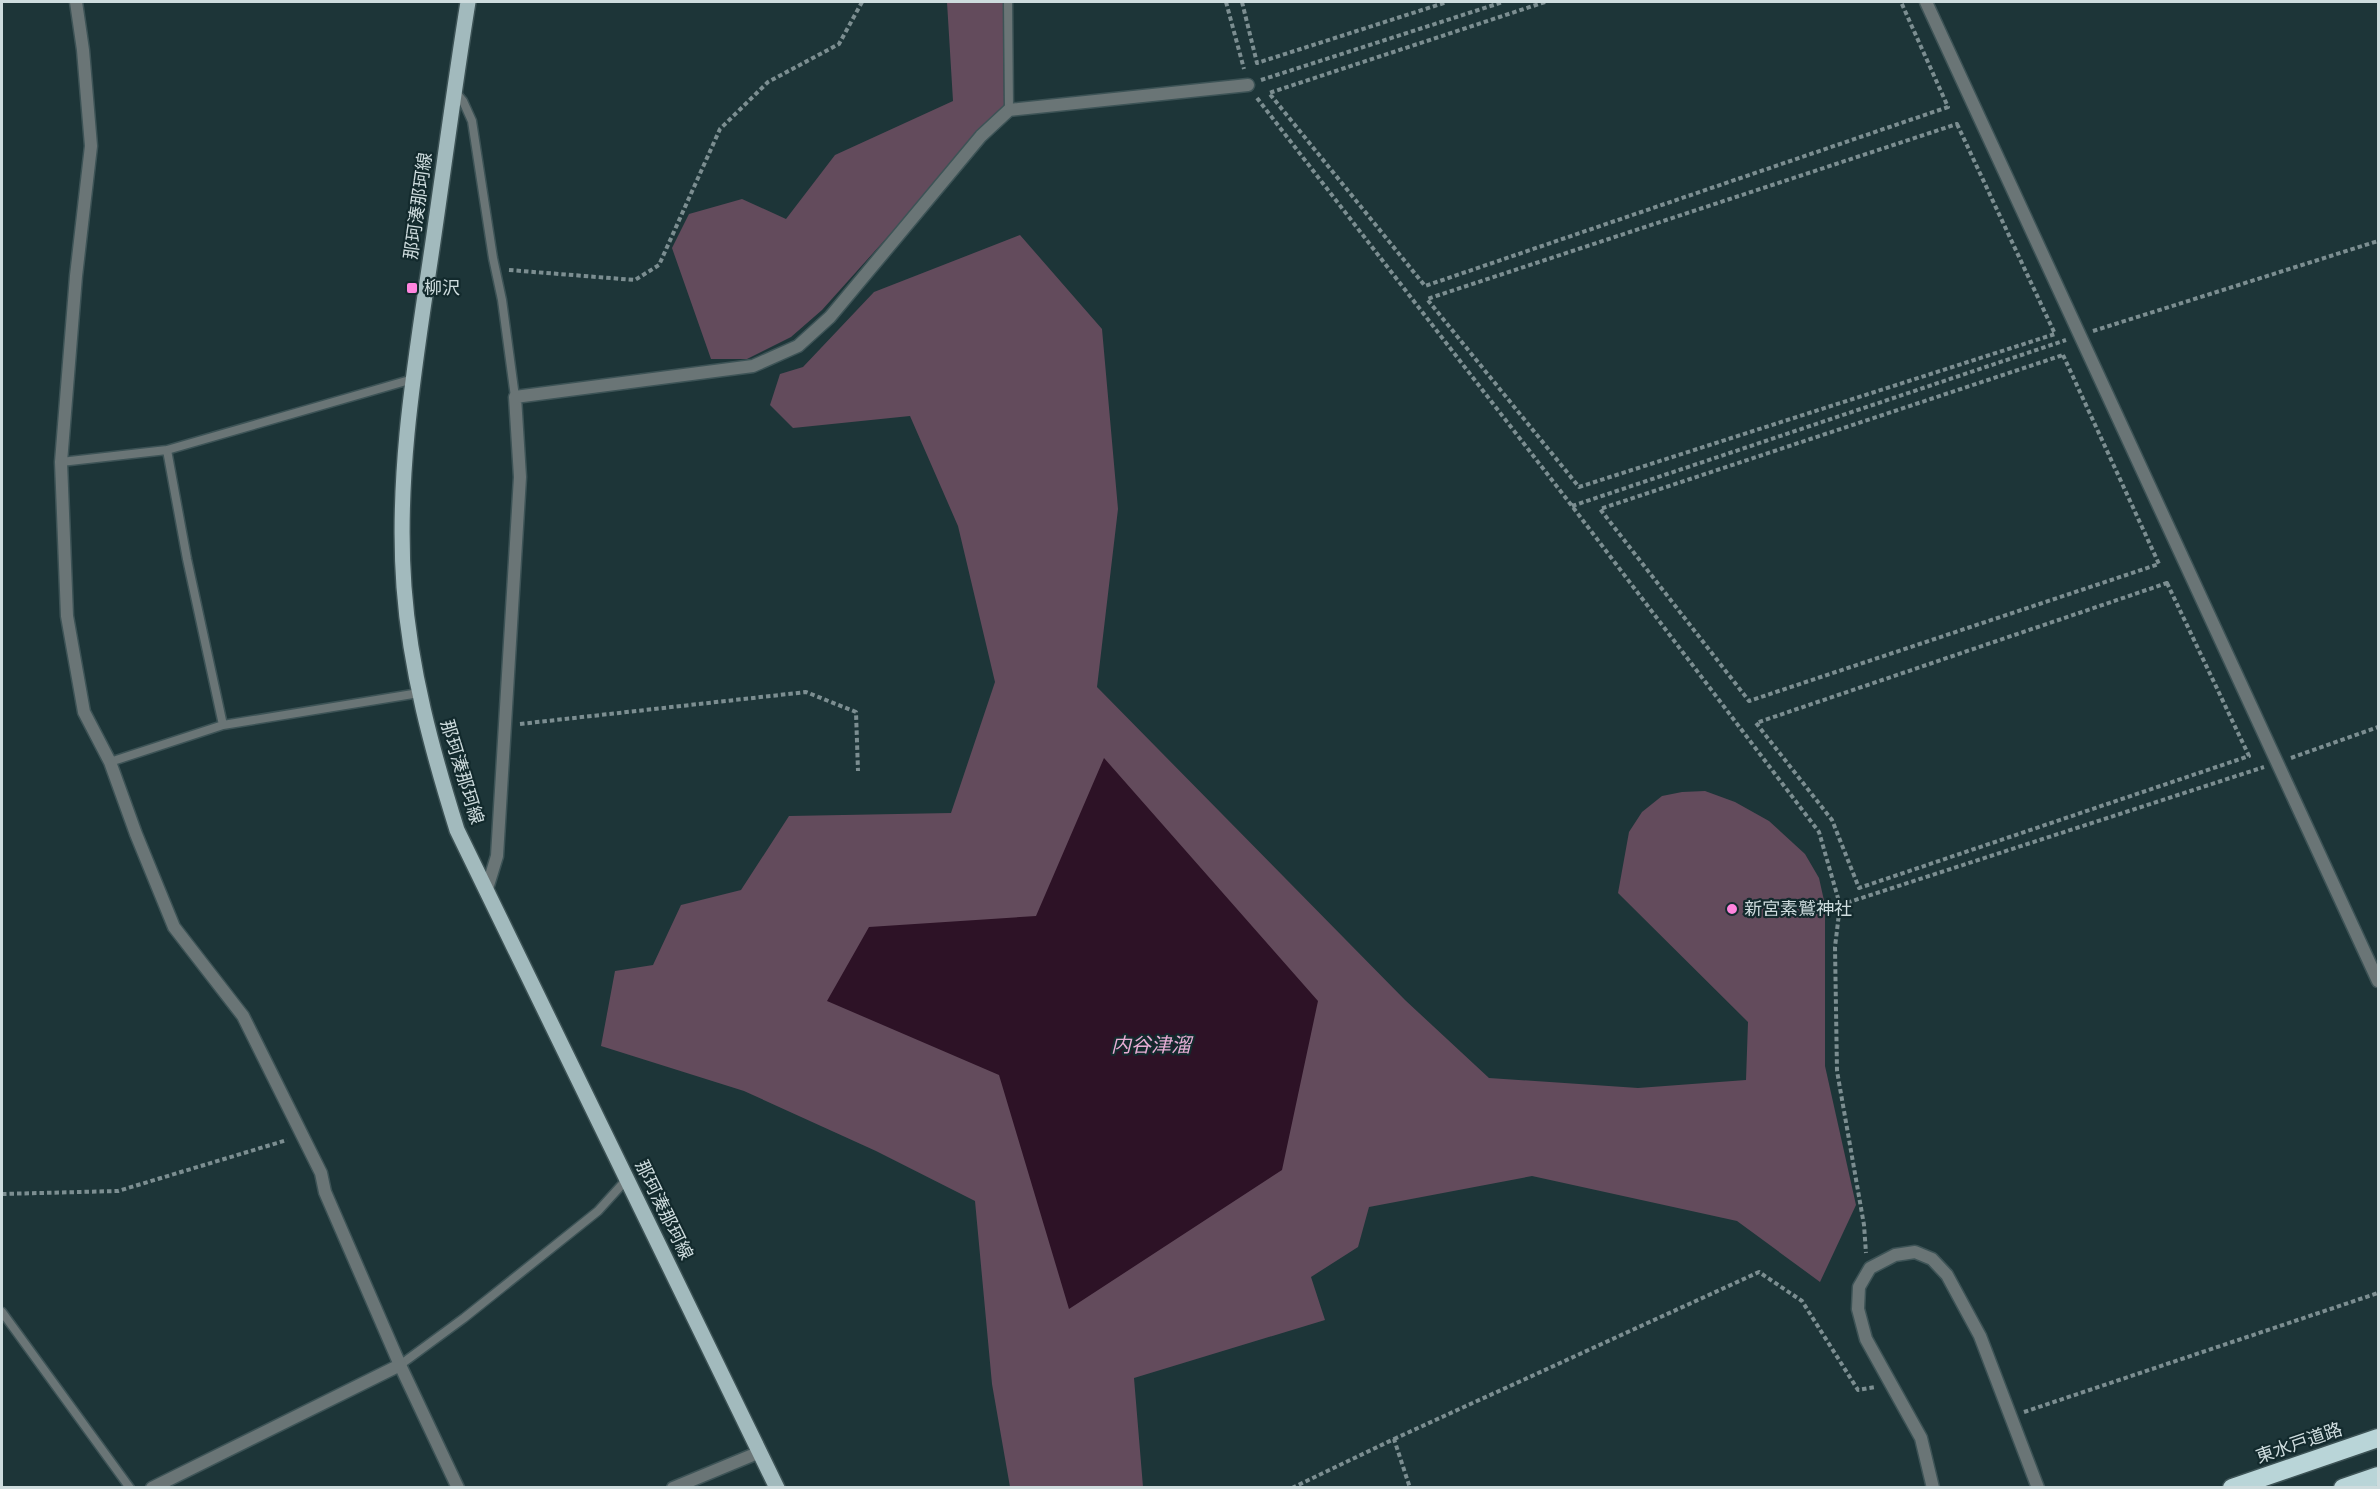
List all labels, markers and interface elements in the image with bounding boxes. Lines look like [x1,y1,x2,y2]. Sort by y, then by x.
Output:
street label: 那珂湊那珂線 [399,151,436,261]
place label: 柳沢 [424,276,460,299]
marker: 柳沢 [405,281,419,295]
street label: 那珂湊那珂線 [436,717,489,827]
place label: 新宮素鷲神社 [1744,897,1852,920]
marker: 新宮素鷲神社 [1725,902,1739,916]
water label: 内谷津溜 [1111,1031,1194,1058]
street label: 那珂湊那珂線 [630,1156,698,1263]
street label: 東水戸道路 [2253,1417,2345,1468]

